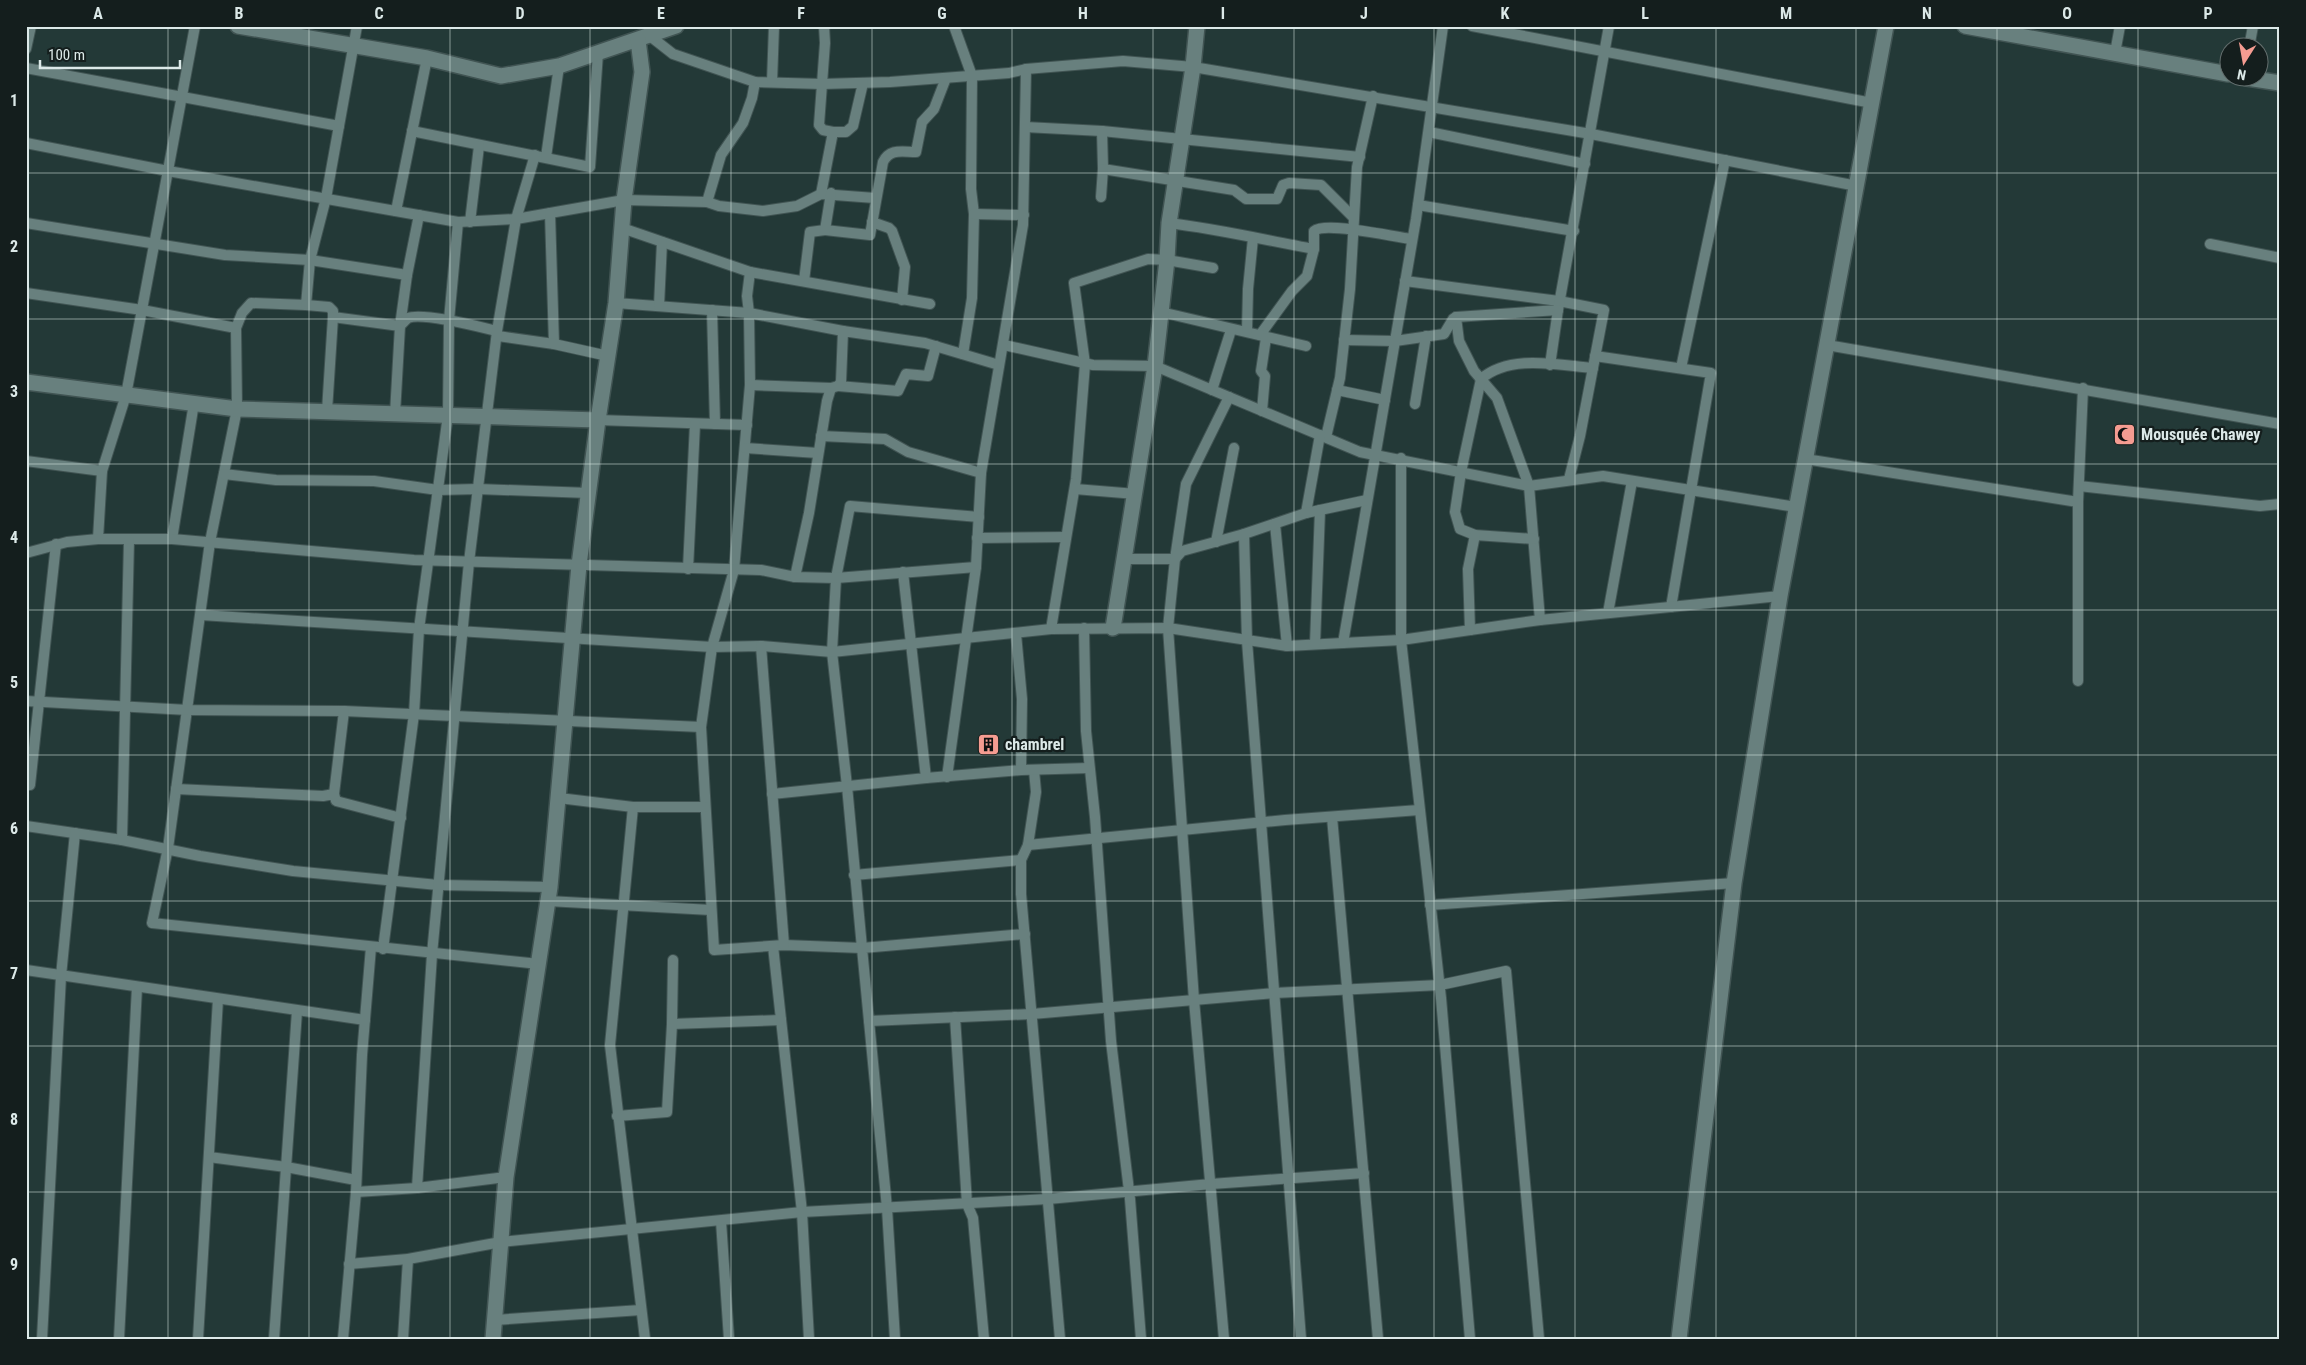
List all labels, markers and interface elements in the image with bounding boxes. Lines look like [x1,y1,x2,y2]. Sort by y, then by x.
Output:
text: A [93,4,103,23]
text: B [235,4,244,23]
text: C [374,4,384,23]
text: D [515,4,525,23]
text: E [657,4,665,23]
text: F [797,4,805,23]
text: G [937,4,947,23]
text: H [1078,4,1088,23]
text: I [1221,4,1225,23]
text: J [1360,4,1368,23]
text: K [1501,4,1510,23]
text: L [1641,4,1649,23]
text: M [1780,4,1792,23]
text: N [1922,4,1932,23]
text: O [2062,4,2072,23]
text: P [2203,4,2213,23]
scale bar [40,38,180,70]
north arrow [2218,38,2268,88]
text: 100 m [48,46,85,64]
text: N [2236,66,2247,83]
text: 1 [10,91,18,110]
text: 2 [10,237,18,256]
text: 3 [10,382,18,401]
mosque icon: Mousquée Chawey [2113,422,2137,446]
place label: Mousquée Chawey [2141,425,2260,444]
text: 4 [10,528,18,547]
text: 5 [10,673,18,692]
building icon: chambrel [977,732,1001,756]
place label: chambrel [1005,735,1064,754]
text: 6 [10,819,18,838]
text: 7 [10,964,18,983]
text: 8 [10,1110,18,1129]
text: 9 [10,1255,18,1274]

